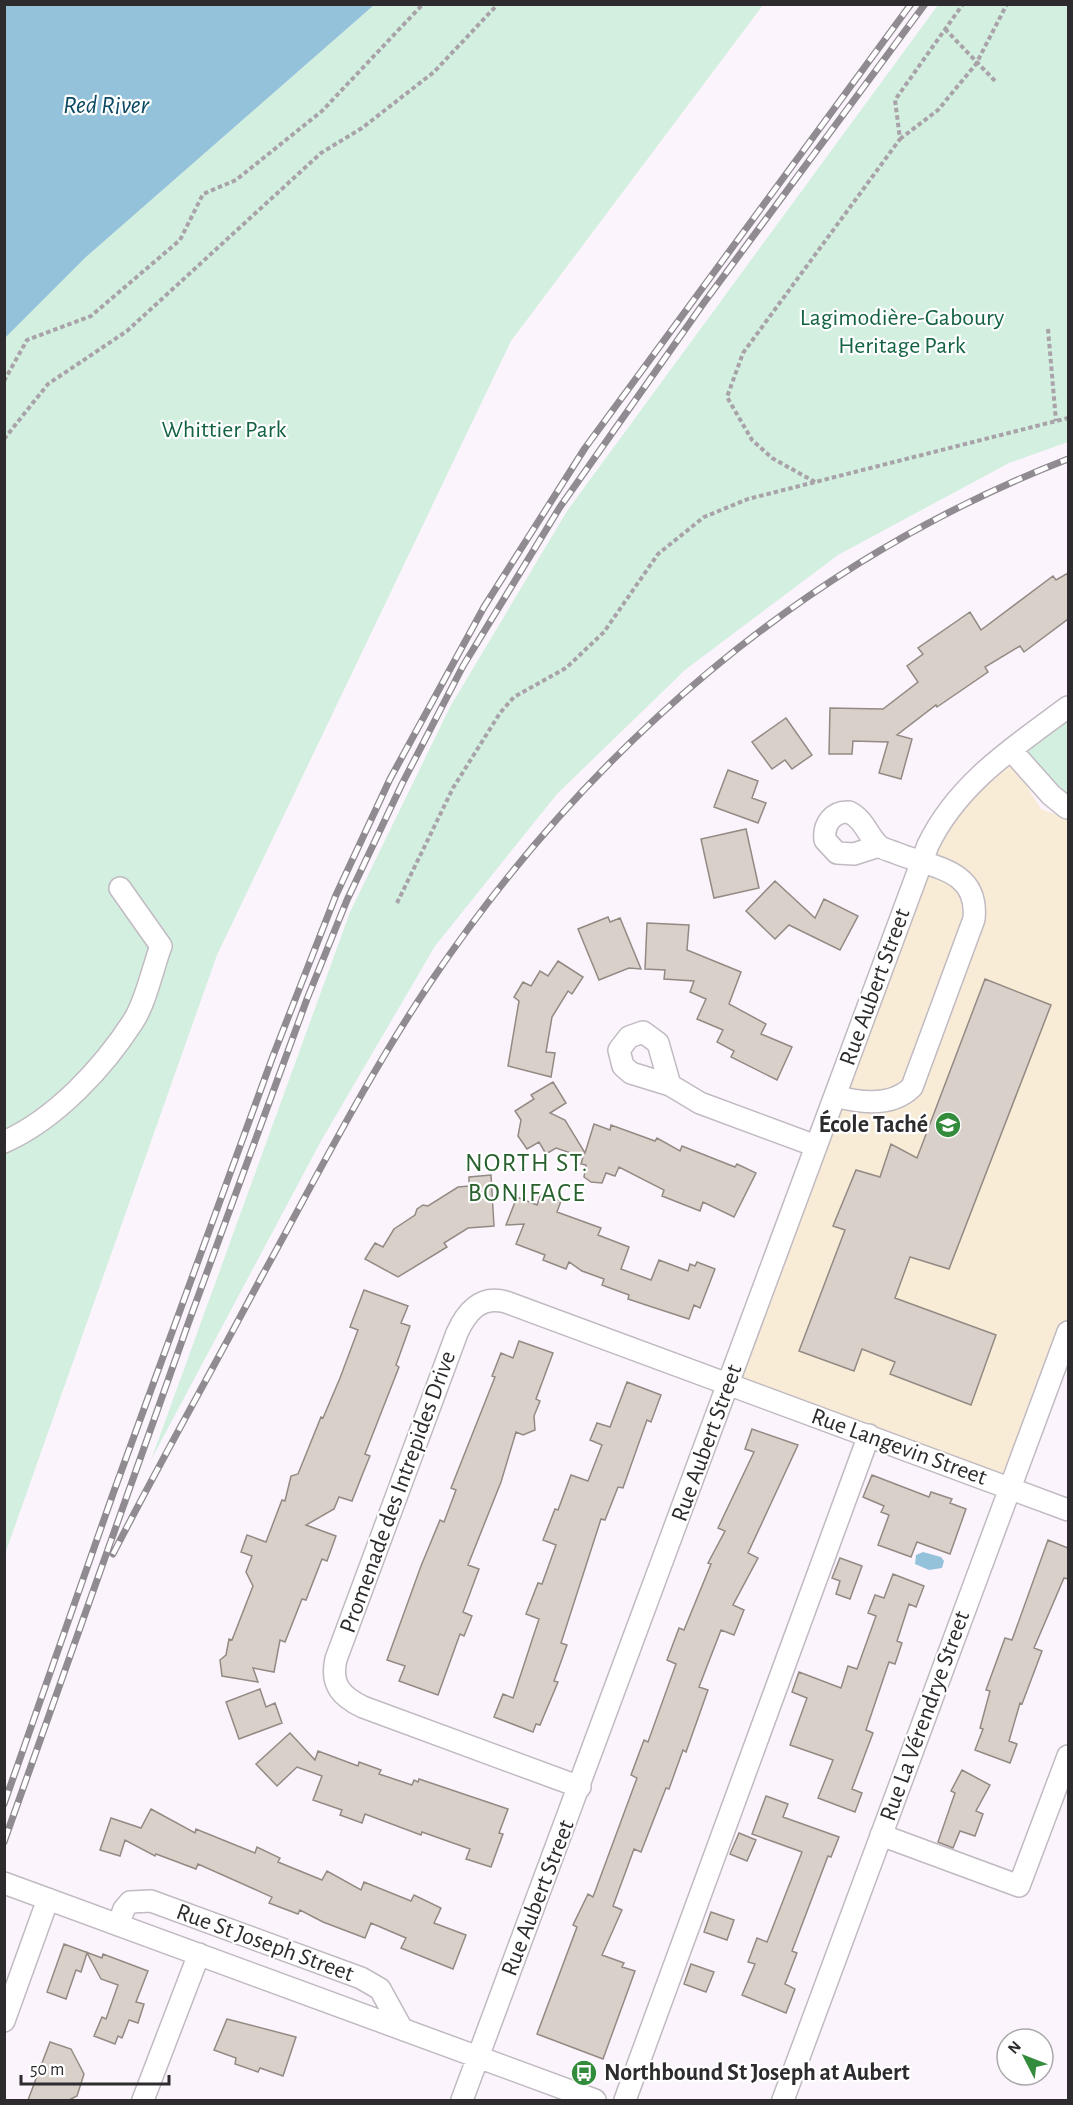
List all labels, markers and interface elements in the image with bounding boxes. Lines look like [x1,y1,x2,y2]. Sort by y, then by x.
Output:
water label: Red River [63,92,150,118]
park label: Lagimodière-Gaboury Heritage Park [800,306,1004,358]
park label: Whittier Park [162,418,286,442]
street label: Rue Aubert Street [836,905,915,1069]
place label: École Taché [818,1109,928,1137]
school or university icon: École Taché [933,1110,963,1140]
district label: NORTH ST. BONIFACE [465,1150,589,1206]
street label: Promenade des Intrepides Drive [336,1348,460,1636]
street label: Rue Aubert Street [668,1361,747,1525]
street label: Rue Langevin Street [808,1404,990,1490]
street label: Rue La Vérendrye Street [876,1607,974,1824]
street label: Rue Aubert Street [497,1816,579,1979]
street label: Rue St Joseph Street [173,1900,357,1986]
north arrow [995,2027,1055,2087]
text: N [1005,2038,1024,2057]
scale bar [21,2048,170,2086]
bus stop icon: Northbound St Joseph at Aubert [569,2058,599,2088]
text: 50 m [30,2061,64,2079]
place label: Northbound St Joseph at Aubert [604,2061,910,2085]

